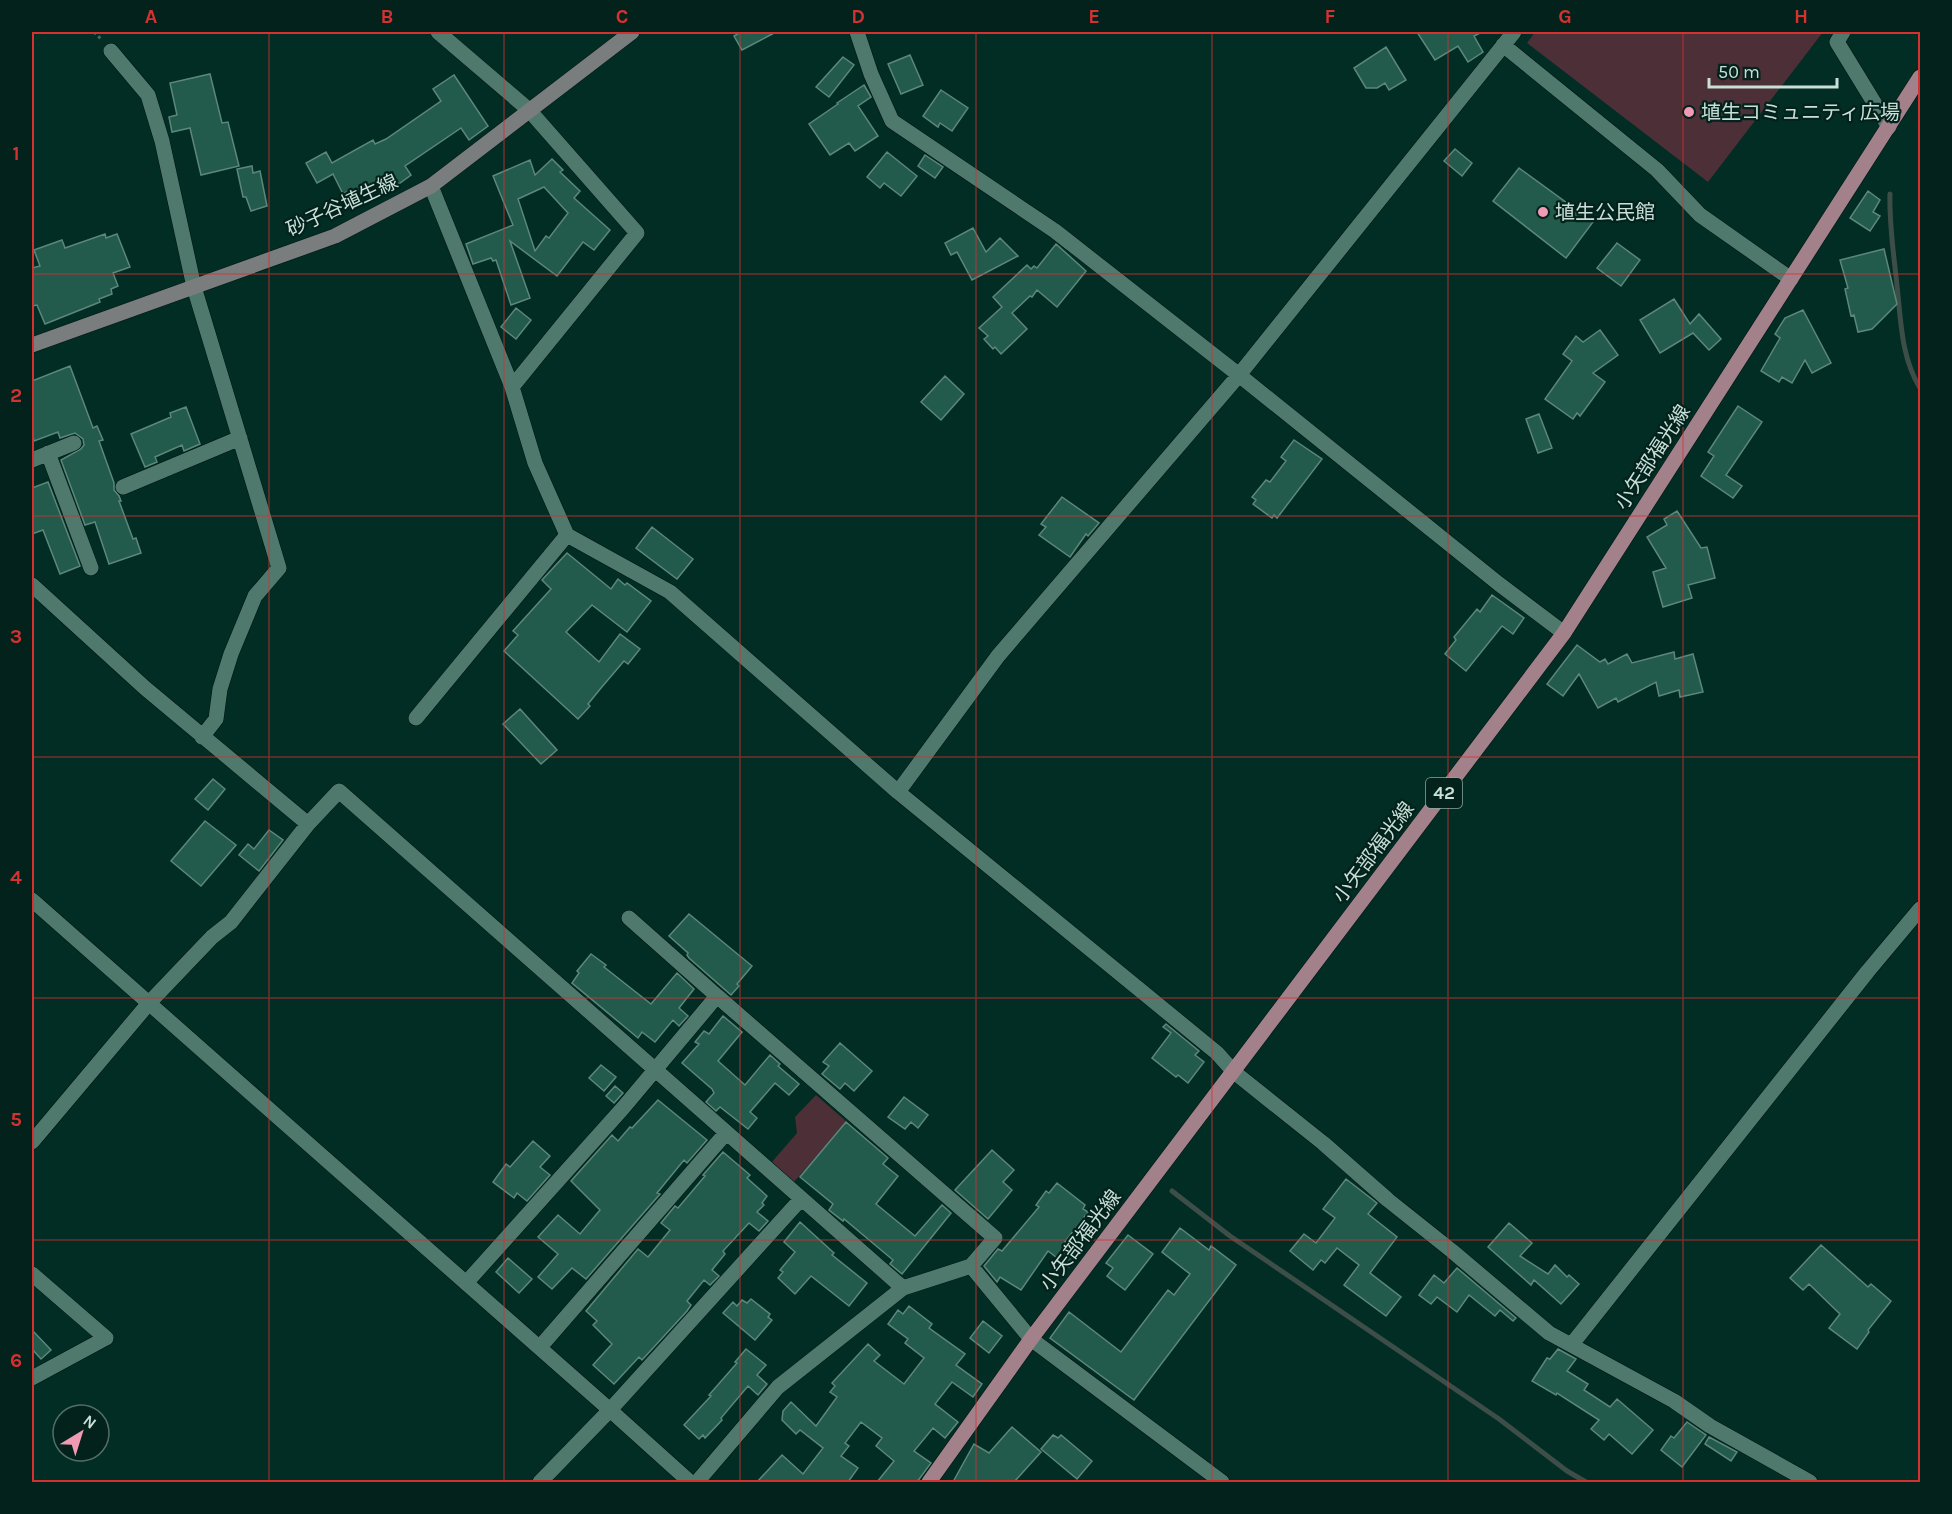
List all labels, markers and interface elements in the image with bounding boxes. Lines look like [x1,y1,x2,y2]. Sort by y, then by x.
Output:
text: A [145,5,158,28]
text: B [381,5,393,28]
text: C [616,5,628,28]
text: D [851,5,865,28]
text: E [1088,5,1100,28]
text: F [1325,5,1336,28]
text: G [1558,5,1572,28]
text: H [1794,5,1808,28]
scale bar [1709,51,1836,89]
text: 50 m [1718,61,1760,83]
place label: 埴生コミュニティ広場 [1701,101,1900,124]
marker: 埴生コミュニティ広場 [1682,105,1696,119]
text: 1 [12,142,20,165]
street label: 砂子谷埴生線 [283,170,401,241]
place label: 埴生公民館 [1555,201,1655,224]
marker: 埴生公民館 [1536,205,1550,219]
text: 2 [10,384,22,407]
street label: 小矢部福光線 [1610,401,1695,514]
text: 3 [10,625,22,648]
road number: 42 [1426,778,1462,808]
street label: 小矢部福光線 [1328,797,1419,907]
text: 4 [10,866,22,889]
text: 5 [10,1108,22,1131]
street label: 小矢部福光線 [1035,1185,1126,1295]
text: 6 [10,1349,22,1372]
north arrow [51,1403,111,1463]
text: N [80,1411,100,1433]

